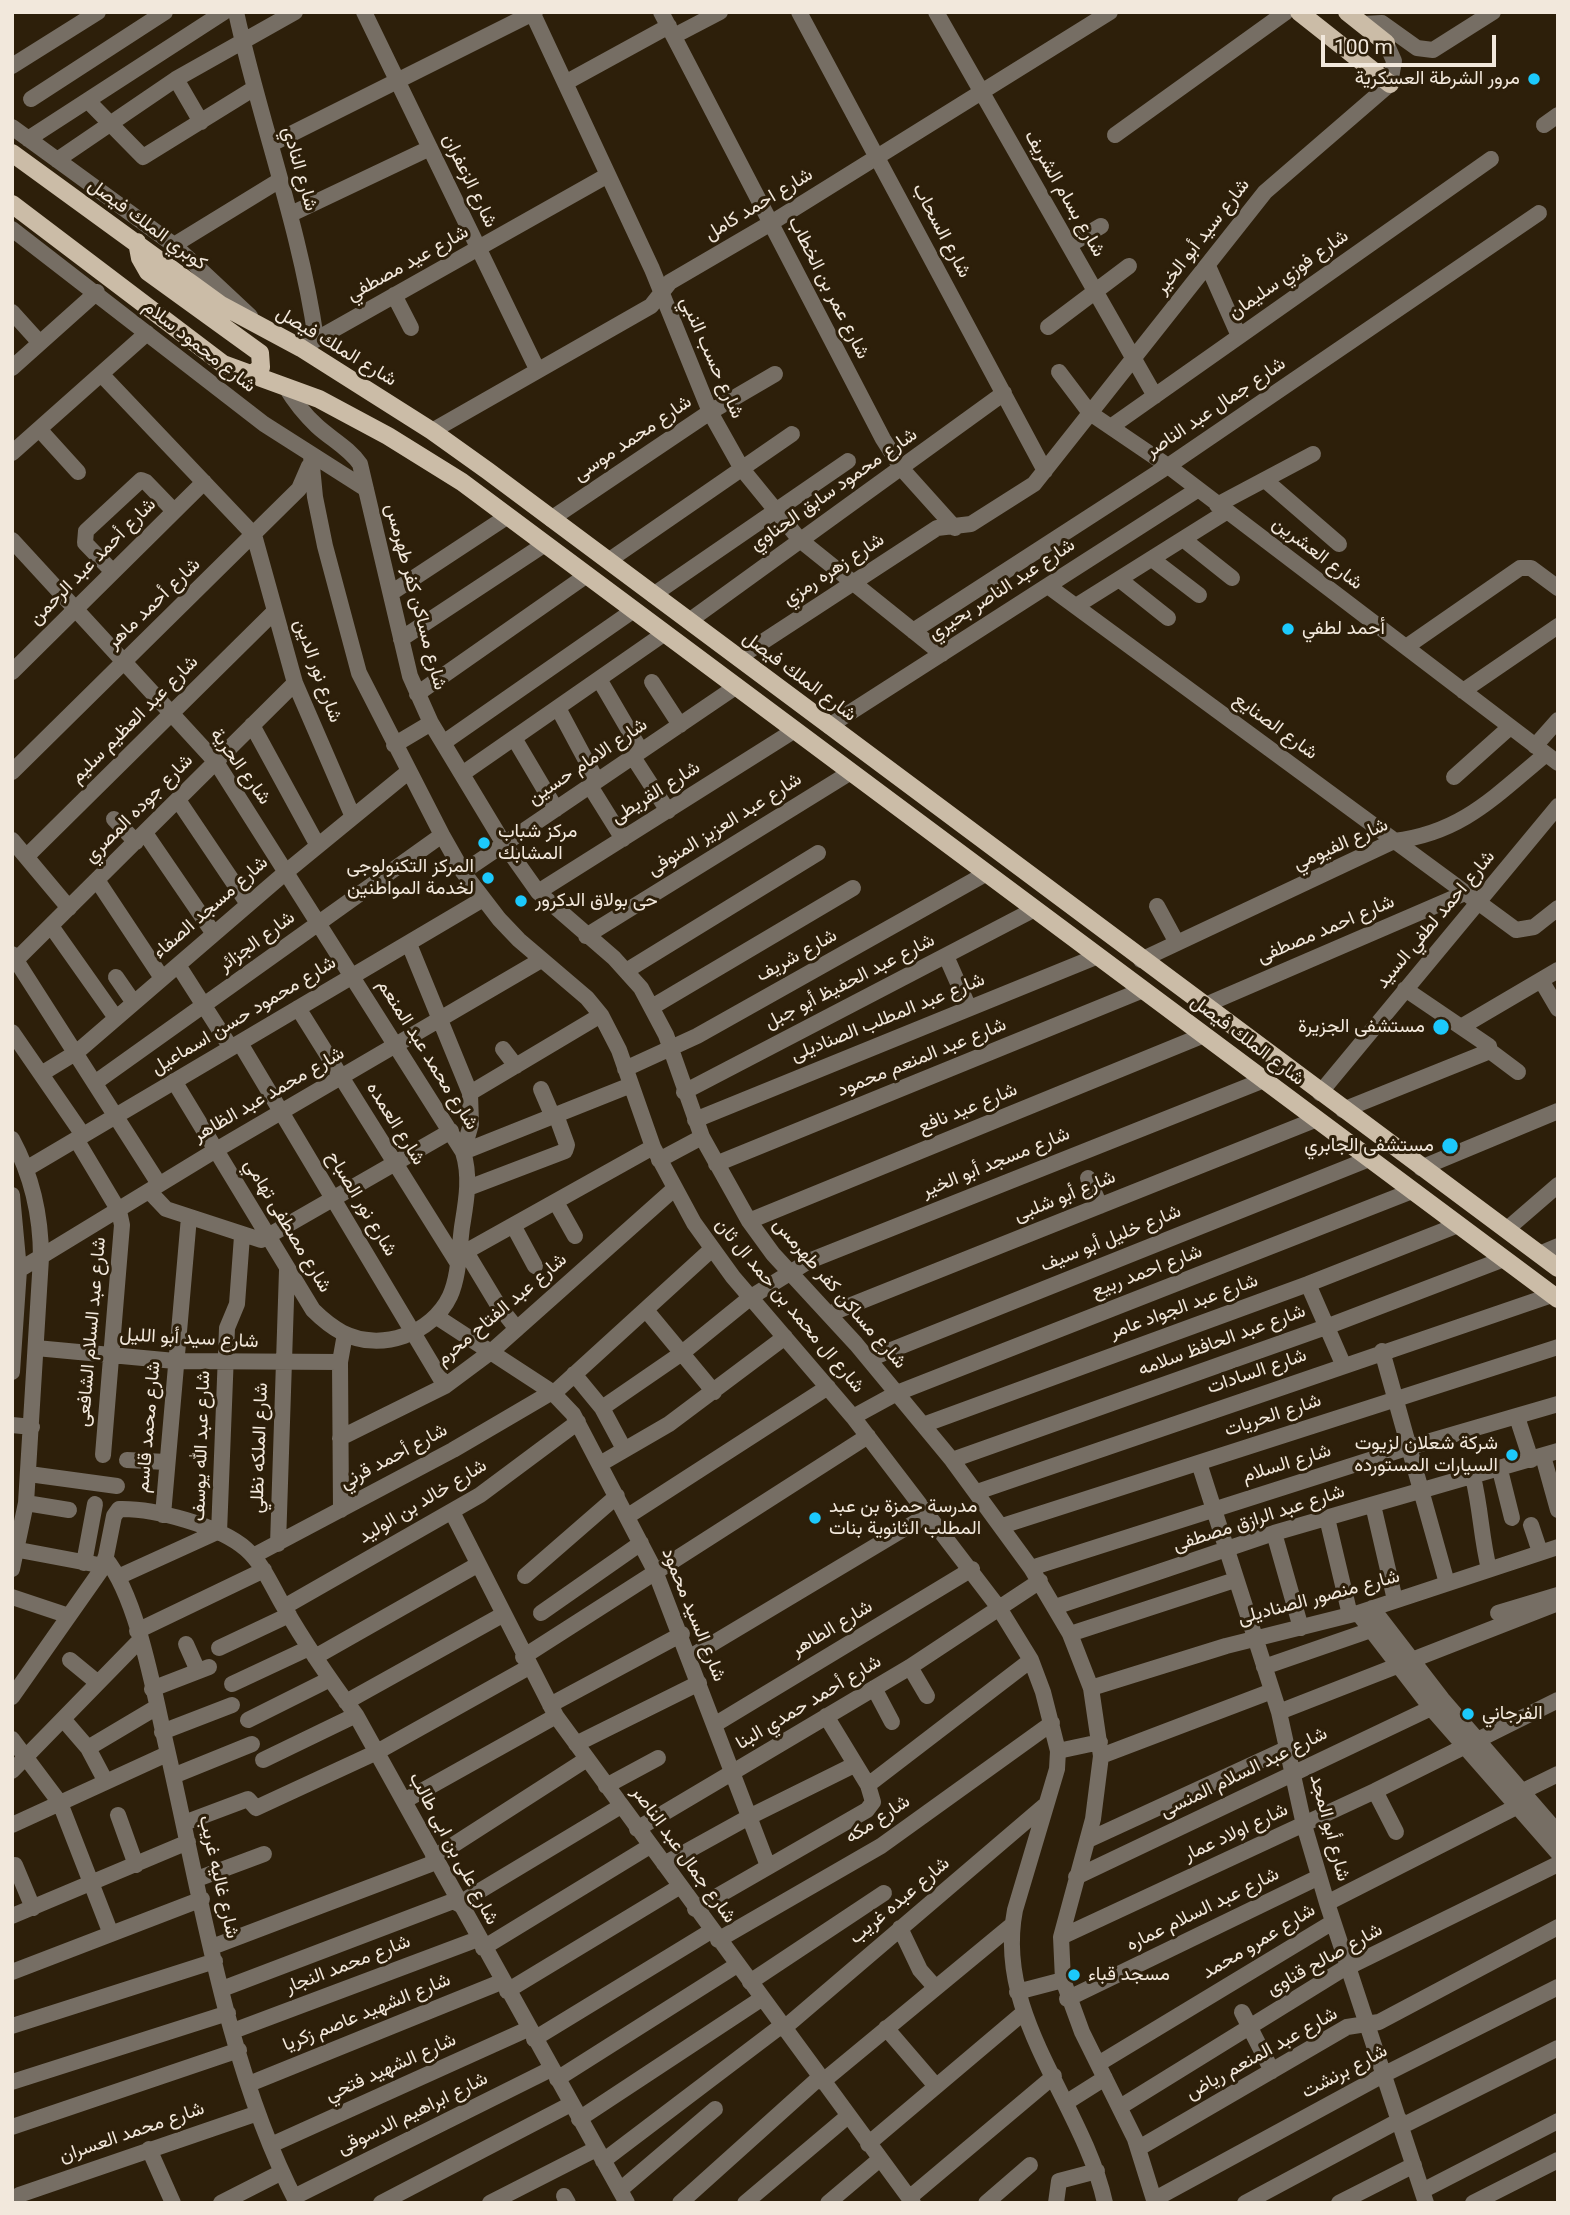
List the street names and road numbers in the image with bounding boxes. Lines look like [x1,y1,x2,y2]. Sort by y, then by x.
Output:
street label: شارع النادي [276,124,322,214]
street label: شارع بسام الشريف [1019,127,1109,261]
street label: شارع الزعفران [437,130,501,232]
street label: شارع احمد كامل [701,164,817,246]
street label: كوبري الملك فيصل [83,174,211,276]
street label: شارع سيد أبو الخير [1151,175,1255,299]
street label: شارع السحاب [907,180,975,282]
street label: شارع عمر بن الخطاب [782,213,874,363]
street label: شارع عيد مصطفي [343,221,473,307]
street label: شارع فوزي سليمان [1225,225,1353,325]
street label: شارع حسب النبي [674,294,748,422]
street label: شارع محمود سلام [138,296,260,398]
street label: شارع الملك فيصل [272,302,400,392]
street label: شارع جمال عبد الناصر [1142,353,1290,463]
street label: شارع محمد موسى [570,391,696,487]
street label: شارع محمود سابق الحناوي [746,424,922,556]
street label: شارع أحمد عبد الرحمن [25,494,161,630]
street label: شارع مساكن كفر طهرمس [379,501,451,693]
street label: شارع العشرين [1267,513,1367,595]
street label: شارع زهره رمزي [779,529,889,611]
street label: شارع عبد الناصر بحيري [924,534,1080,646]
street label: شارع أحمد ماهر [102,554,206,654]
street label: شارع نور الدين [288,616,346,726]
street label: شارع الملك فيصل [738,627,860,727]
street label: شارع عبد العظيم سليم [66,651,204,789]
street label: شارع الصنايع [1228,689,1322,765]
street label: شارع الامام حسين [524,714,652,810]
street label: شارع الحرية [205,724,275,810]
street label: شارع جوده المصري [80,750,198,868]
street label: شارع القريطى [607,757,705,829]
street label: شارع عبد العزيز المنوفى [644,768,806,882]
street label: شارع الفيومي [1290,814,1392,876]
street label: شارع احمد لطفي السيد [1372,846,1500,994]
street label: شارع مسجد الصفاء [149,852,273,964]
street label: شارع احمد مصطفى [1254,891,1398,969]
street label: شارع الجزائر [214,907,300,977]
street label: شارع شريف [753,924,841,988]
street label: شارع عبد الحفيظ أبو جبل [761,929,939,1035]
street label: شارع محمود حسن اسماعيل [147,952,341,1080]
street label: شارع عبد المطلب الصناديلى [788,969,988,1067]
street label: شارع محمد عبد المنعم [371,976,483,1134]
street label: شارع الملك فيصل [1186,991,1308,1091]
street label: شارع عبد المنعم محمود [834,1014,1010,1102]
street label: شارع محمد عبد الظاهر [189,1042,349,1148]
street label: شارع العمده [361,1078,429,1170]
street label: شارع عيد نافع [915,1079,1021,1139]
street label: شارع مسجد أبو الخير [919,1123,1073,1203]
street label: شارع نور الصباح [321,1147,401,1261]
street label: شارع مصطفى تهامي [238,1155,336,1297]
street label: شارع أبو شلبى [1011,1166,1119,1228]
street label: شارع خليل أبو سيف [1037,1200,1185,1278]
street label: شارع ال محمد بن حمد ال ثان [709,1214,869,1398]
street label: شارع مساكن كفر طهرمس [767,1214,911,1374]
street label: شارع عبد السلام الشافعى [72,1236,112,1428]
street label: شارع احمد ربيع [1088,1240,1206,1304]
street label: شارع عبد الفتاح محرم [432,1249,572,1371]
street label: شارع عبد الجواد عامر [1107,1270,1261,1344]
street label: شارع عبد الحافظ سلامه [1135,1300,1309,1382]
street label: شارع سيد أبو الليل [119,1324,259,1354]
street label: شارع السادات [1204,1344,1310,1400]
street label: شارع محمد قاسم [132,1360,166,1494]
street label: شارع عبد الله يوسف [188,1370,216,1522]
street label: شارع الملكه نظلي [246,1382,274,1514]
street label: شارع الحريات [1222,1390,1324,1442]
street label: شارع أحمد قرني [336,1419,452,1495]
street label: شارع السلام [1240,1440,1334,1488]
street label: شارع خالد بن الوليد [355,1455,491,1549]
street label: شارع عبد الرازق مصطفى [1170,1480,1348,1558]
street label: شارع السيد محمود [656,1545,730,1685]
street label: شارع منصور الصناديلى [1236,1565,1402,1631]
street label: شارع الطاهر [787,1596,877,1662]
street label: شارع أحمد حمدي البنا [732,1651,886,1755]
street label: شارع عبد السلام المنسى [1157,1723,1331,1823]
street label: شارع على بن ابى طالب [403,1769,503,1929]
street label: شارع أبو المجد [1304,1772,1354,1884]
street label: شارع جمال عبد الناصر [626,1782,740,1928]
street label: شارع مكه [841,1791,915,1849]
street label: شارع اولاد عمار [1180,1799,1292,1867]
street label: شارع غاليه غريب [193,1813,243,1941]
street label: شارع عبده غريب [845,1852,955,1950]
street label: شارع عبد السلام عماره [1123,1863,1283,1957]
street label: شارع عمرو محمد [1198,1899,1320,1985]
street label: شارع صالح قناوى [1263,1919,1387,2001]
street label: شارع محمد النجار [282,1931,414,1999]
street label: شارع الشهيد عاصم زكريا [280,1969,454,2057]
street label: شارع عبد المنعم رياض [1182,2003,1342,2105]
street label: شارع الشهيد فتحي [322,2029,460,2107]
street label: شارع برنشت [1298,2040,1392,2104]
street label: شارع ابراهيم الدسوقى [334,2068,492,2160]
street label: شارع محمد العسران [57,2098,207,2168]

